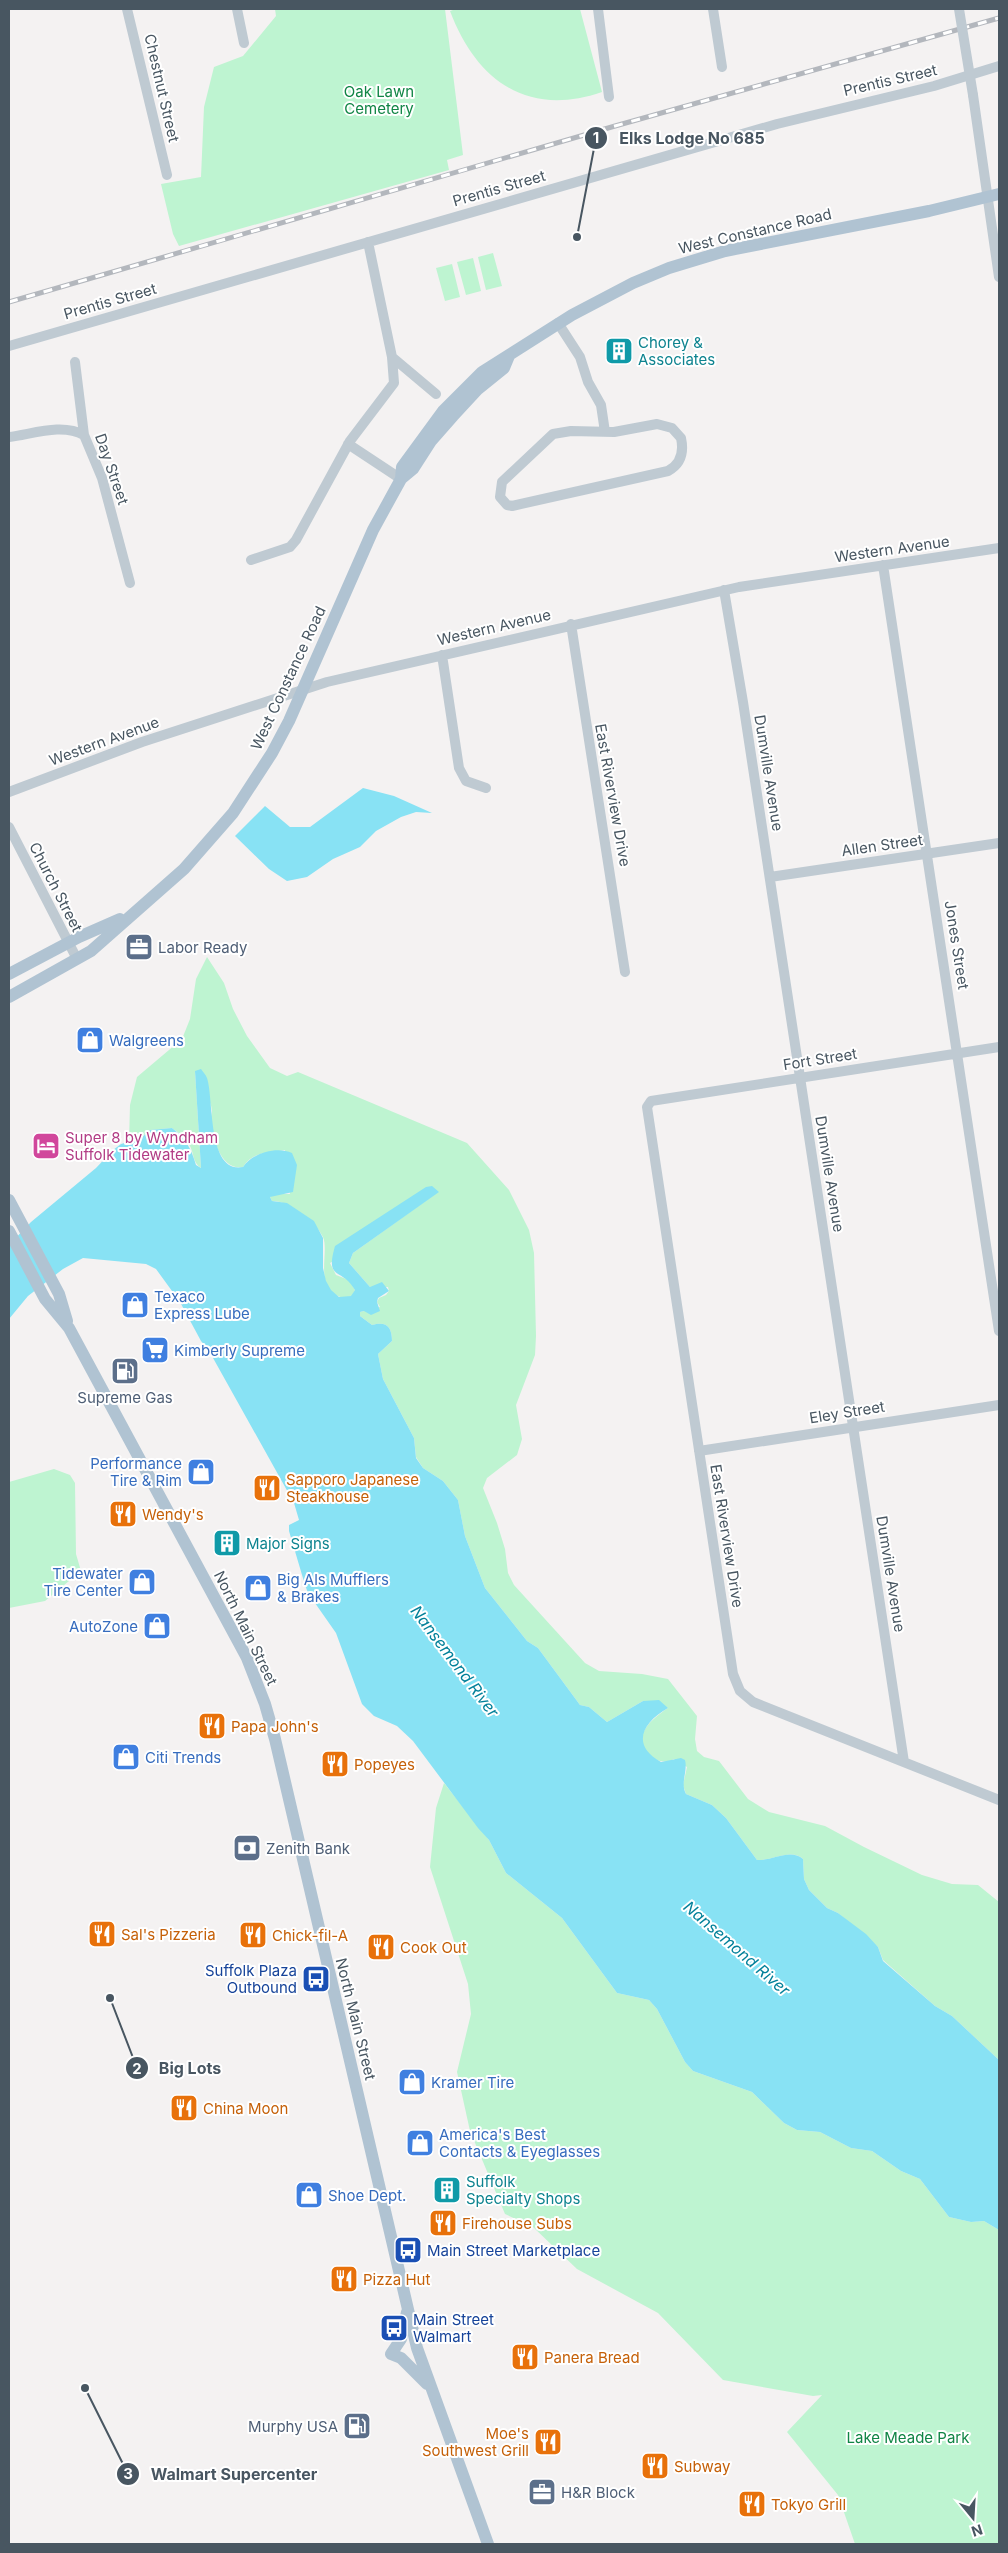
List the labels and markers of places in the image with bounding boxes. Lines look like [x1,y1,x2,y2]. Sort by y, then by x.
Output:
callout: Elks Lodge No 685 [584,123,774,154]
place label: Chorey & Associates [638,333,715,369]
building icon: Chorey & Associates [604,336,634,366]
office icon: Labor Ready [124,932,154,962]
place label: Labor Ready [158,938,248,957]
shop icon: Walgreens [75,1025,105,1055]
place label: Walgreens [109,1031,184,1050]
place label: Super 8 by Wyndham Suffolk Tidewater [65,1128,218,1164]
hotel icon: Super 8 by Wyndham Suffolk Tidewater [31,1131,61,1161]
place label: Texaco Express Lube [154,1287,250,1323]
shop icon: Texaco Express Lube [120,1290,150,1320]
supermarket icon: Kimberly Supreme [140,1335,170,1365]
place label: Kimberly Supreme [174,1341,305,1360]
fuel station icon: Supreme Gas [110,1356,140,1386]
place label: Supreme Gas [77,1388,173,1407]
place label: Performance Tire & Rim [90,1454,182,1490]
shop icon: Performance Tire & Rim [186,1457,216,1487]
place label: Sapporo Japanese Steakhouse [286,1470,419,1506]
restaurant icon: Sapporo Japanese Steakhouse [252,1473,282,1503]
restaurant icon: Wendy's [108,1499,138,1529]
place label: Wendy's [142,1505,204,1524]
building icon: Major Signs [212,1528,242,1558]
place label: Major Signs [246,1534,330,1553]
place label: Tidewater Tire Center [44,1564,123,1600]
shop icon: Tidewater Tire Center [127,1567,157,1597]
place label: Big Als Mufflers & Brakes [277,1570,389,1606]
shop icon: Big Als Mufflers & Brakes [243,1573,273,1603]
shop icon: AutoZone [142,1611,172,1641]
place label: AutoZone [69,1617,138,1636]
restaurant icon: Papa John's [197,1711,227,1741]
place label: Papa John's [231,1717,319,1736]
shop icon: Citi Trends [111,1742,141,1772]
place label: Citi Trends [145,1748,221,1767]
restaurant icon: Popeyes [320,1749,350,1779]
place label: Popeyes [354,1755,415,1774]
bank icon: Zenith Bank [232,1833,262,1863]
place label: Zenith Bank [266,1839,351,1858]
restaurant icon: Sal's Pizzeria [87,1919,117,1949]
restaurant icon: Chick-fil-A [238,1920,268,1950]
place label: Sal's Pizzeria [121,1925,216,1944]
place label: Chick-fil-A [272,1926,348,1945]
restaurant icon: Cook Out [366,1932,396,1962]
place label: Cook Out [400,1938,467,1957]
place label: Suffolk Plaza Outbound [205,1961,297,1997]
bus stop icon: Suffolk Plaza Outbound [301,1964,331,1994]
callout: Big Lots [124,2053,232,2084]
shop icon: Kramer Tire [397,2067,427,2097]
place label: Kramer Tire [431,2073,514,2092]
restaurant icon: China Moon [169,2093,199,2123]
place label: China Moon [203,2099,288,2118]
place label: America's Best Contacts & Eyeglasses [439,2125,600,2161]
shop icon: America's Best Contacts & Eyeglasses [405,2128,435,2158]
place label: Suffolk Specialty Shops [466,2172,581,2208]
building icon: Suffolk Specialty Shops [432,2175,462,2205]
shop icon: Shoe Dept. [294,2180,324,2210]
place label: Shoe Dept. [328,2186,406,2205]
restaurant icon: Firehouse Subs [428,2208,458,2238]
place label: Firehouse Subs [462,2214,572,2233]
bus stop icon: Main Street Marketplace [393,2235,423,2265]
place label: Main Street Marketplace [427,2241,600,2260]
restaurant icon: Pizza Hut [329,2264,359,2294]
place label: Pizza Hut [363,2270,430,2289]
place label: Main Street Walmart [413,2310,494,2346]
bus stop icon: Main Street Walmart [379,2313,409,2343]
restaurant icon: Panera Bread [510,2342,540,2372]
place label: Panera Bread [544,2348,640,2367]
fuel station icon: Murphy USA [342,2411,372,2441]
place label: Murphy USA [248,2417,338,2436]
place label: Moe's Southwest Grill [422,2424,529,2460]
restaurant icon: Moe's Southwest Grill [533,2427,563,2457]
restaurant icon: Subway [640,2451,670,2481]
place label: Subway [674,2457,731,2476]
callout: Walmart Supercenter [115,2459,327,2490]
office icon: H&R Block [527,2477,557,2507]
place label: H&R Block [561,2483,636,2502]
restaurant icon: Tokyo Grill [737,2489,767,2519]
place label: Tokyo Grill [771,2495,846,2514]

